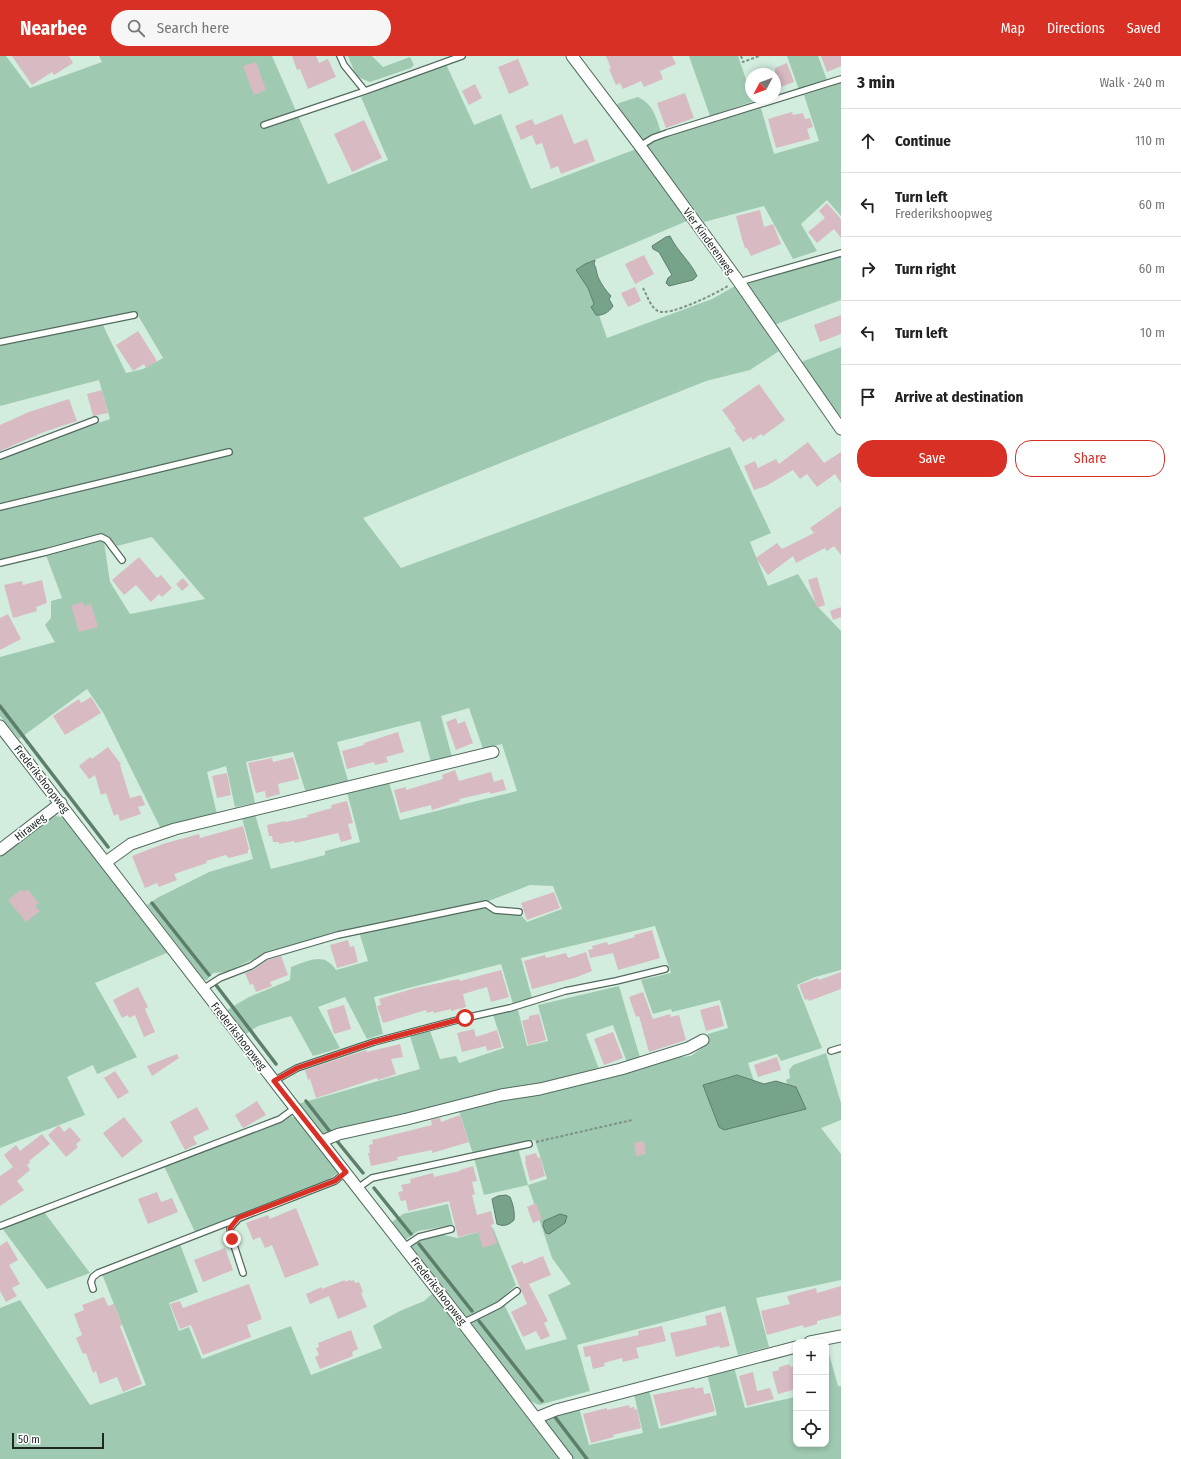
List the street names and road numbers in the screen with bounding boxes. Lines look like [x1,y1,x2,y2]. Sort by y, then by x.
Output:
street label: Vier Kinderenweg [680,206,737,278]
street label: Frederikshoopweg [11,743,73,816]
street label: Hiraweg [12,811,49,844]
street label: Frederikshoopweg [208,1000,270,1073]
street label: Frederikshoopweg [408,1255,470,1328]

